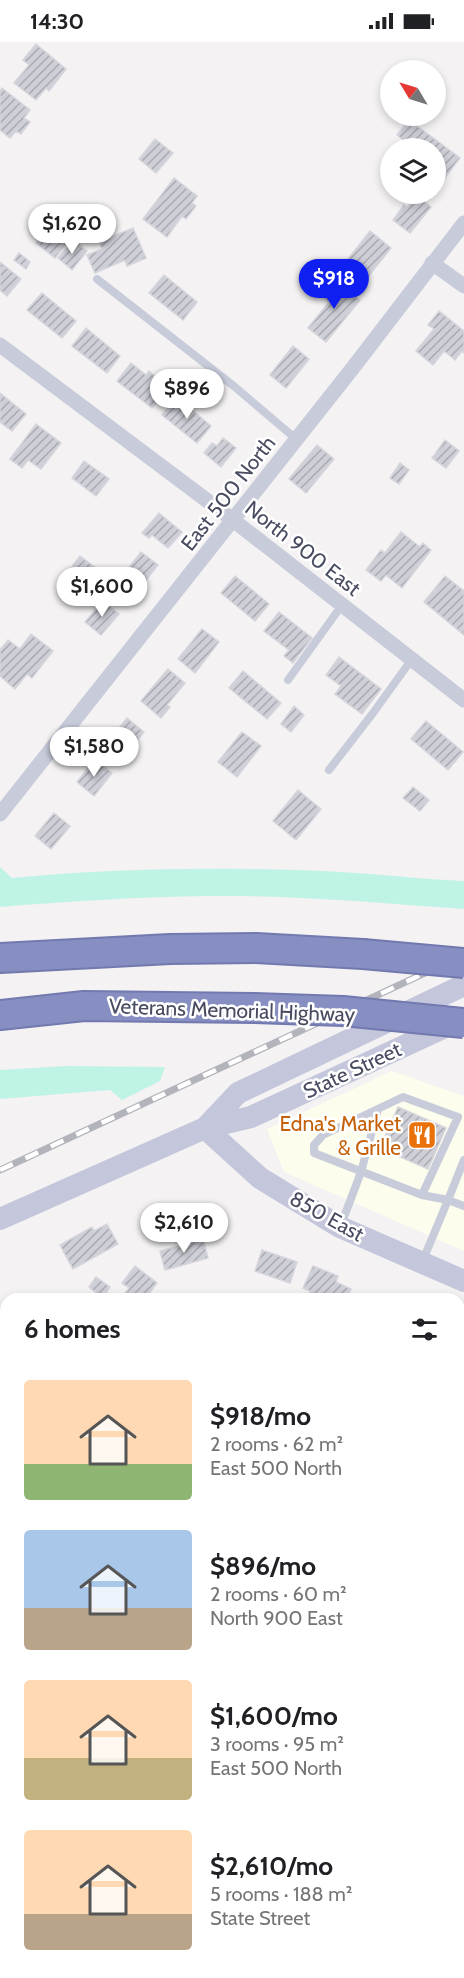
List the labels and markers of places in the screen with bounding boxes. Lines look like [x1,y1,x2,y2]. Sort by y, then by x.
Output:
pin: $1,620 [23,204,121,255]
pin: $918 [298,259,370,310]
pin: $896 [151,369,223,420]
pin: $1,600 [53,567,151,618]
pin: $1,580 [45,727,143,778]
place label: Edna's Market & Grille [279,1111,401,1160]
restaurant icon: Edna's Market & Grille [406,1119,438,1151]
pin: $2,610 [135,1203,233,1254]

